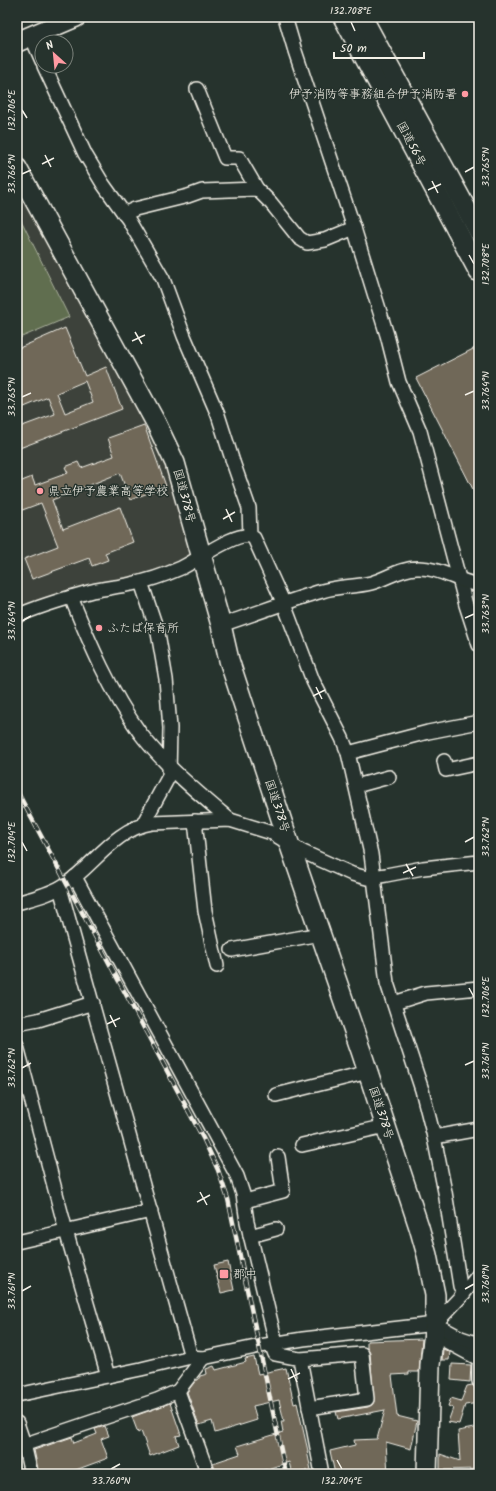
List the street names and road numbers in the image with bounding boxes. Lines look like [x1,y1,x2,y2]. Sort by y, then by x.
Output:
street label: 国道56号 [391,118,431,170]
street label: 国道378号 [168,467,200,525]
street label: 国道378号 [259,777,295,835]
street label: 国道378号 [363,1084,399,1142]

